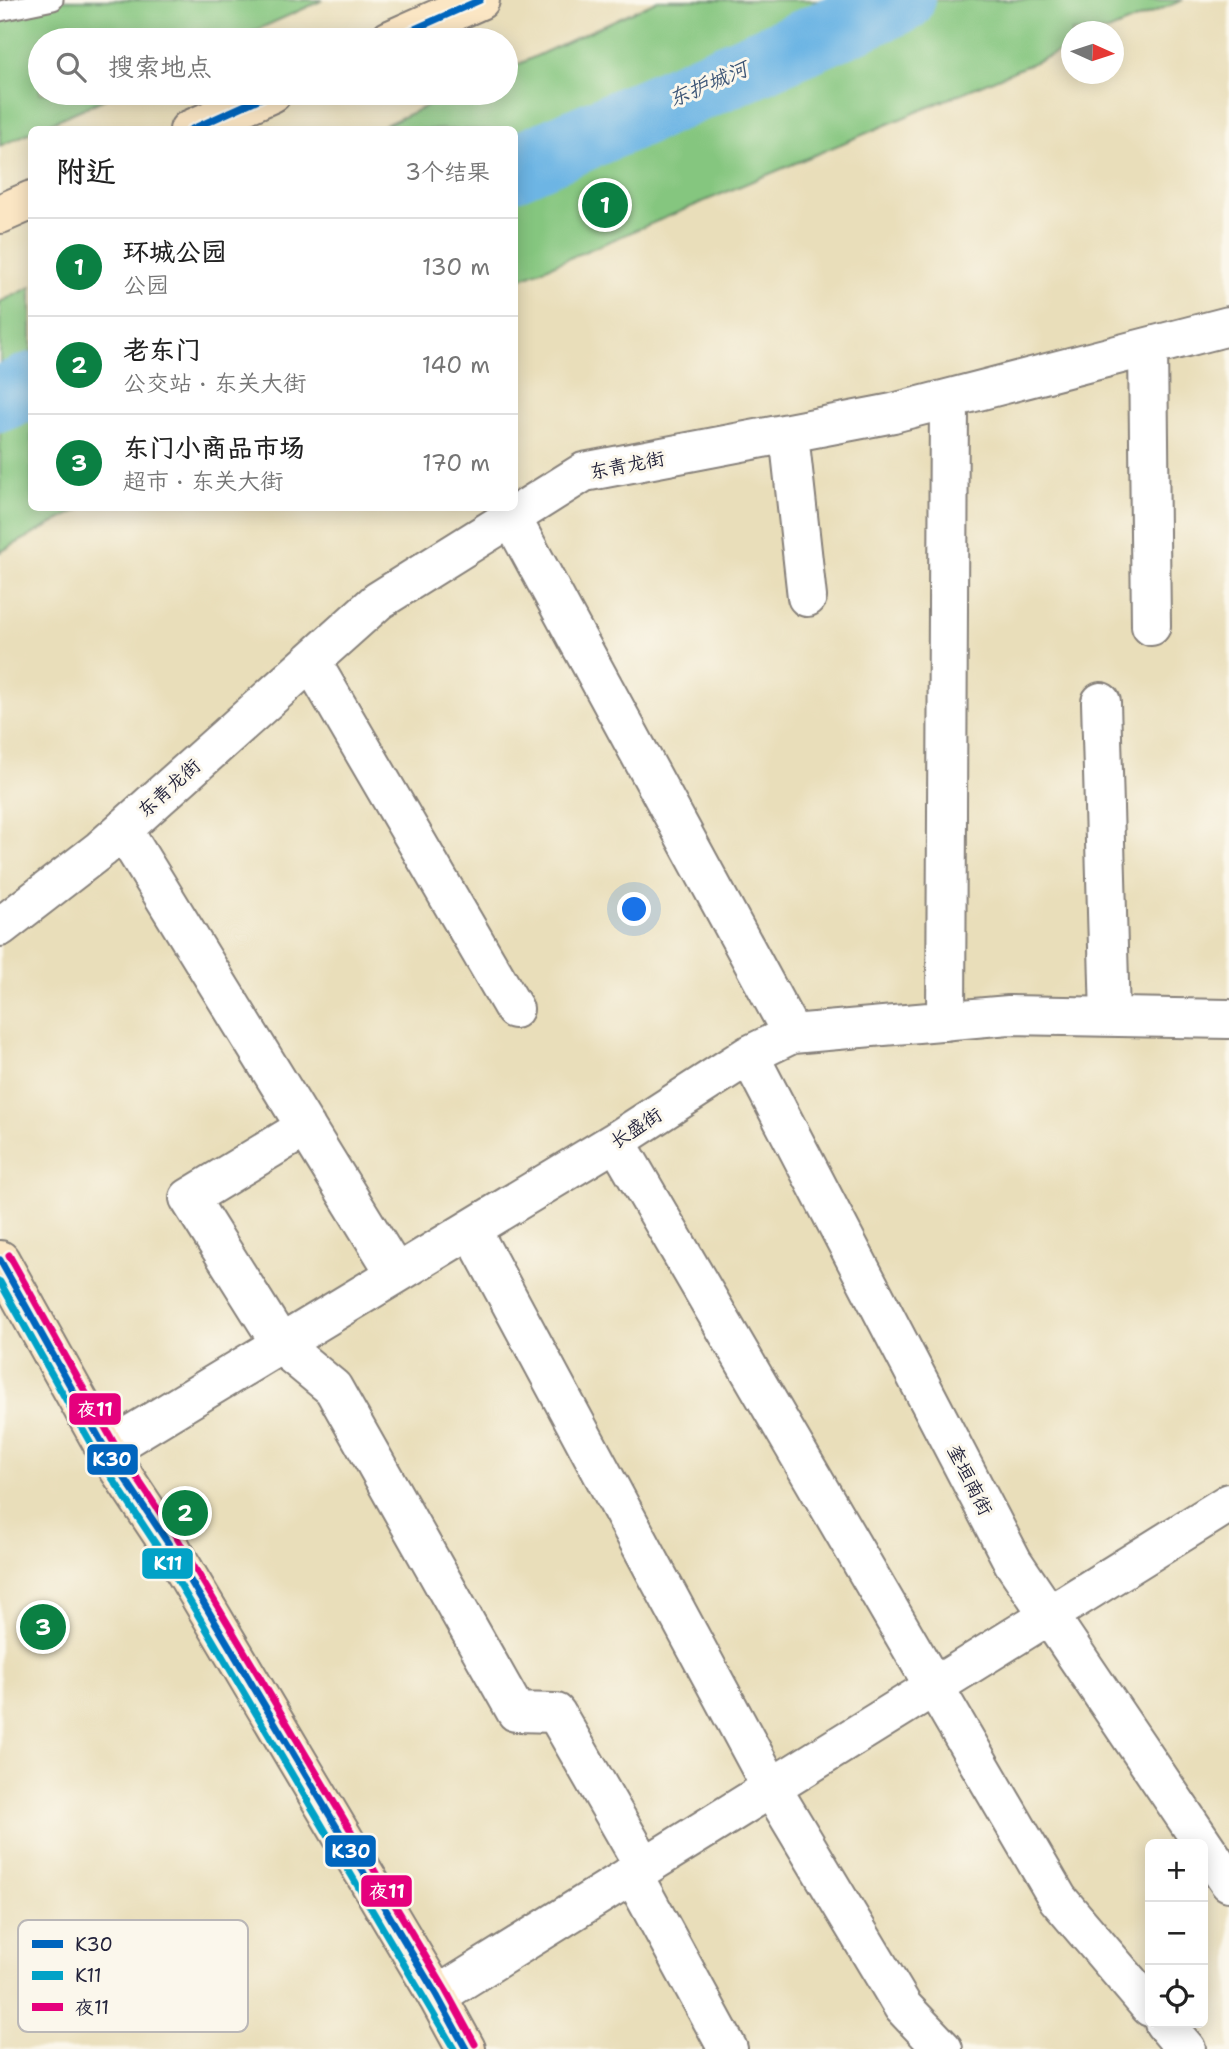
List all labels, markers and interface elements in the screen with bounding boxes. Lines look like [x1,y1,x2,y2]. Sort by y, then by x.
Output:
north arrow [1061,21,1124,84]
search box [28,28,518,105]
icon: search [52,48,90,86]
text: 搜索地点 [108,49,212,84]
water label: 东护城河 [664,54,755,113]
text: 附近 [56,151,116,192]
text: 3个结果 [405,157,490,187]
pin: 1 [582,179,628,231]
text: 环城公园 [123,234,227,269]
text: 1 [74,252,84,282]
text: 130 m [422,252,490,282]
text: 公园 [123,270,169,300]
text: 老东门 [123,332,201,367]
text: 2 [71,350,87,380]
text: 140 m [422,350,490,380]
text: 公交站 · 东关大街 [123,368,306,398]
text: 东门小商品市场 [123,430,305,465]
street label: 东青龙街 [587,445,667,485]
text: 3 [71,448,87,478]
text: 170 m [422,448,490,478]
text: 超市 · 东关大街 [123,466,283,496]
street label: 东青龙街 [132,753,206,823]
your location [617,892,651,926]
street label: 长盛街 [605,1102,667,1154]
line badge: 夜11 [68,1392,122,1426]
text: 夜11 [77,1397,113,1422]
street label: 奎垣南街 [942,1440,998,1520]
line badge: K30 [86,1443,139,1476]
text: K30 [92,1447,132,1472]
pin: 2 [162,1487,208,1539]
line badge: K11 [141,1547,194,1580]
text: K11 [154,1551,182,1576]
pin: 3 [20,1601,66,1653]
line badge: K30 [324,1834,377,1868]
text: K30 [331,1839,371,1864]
map controls [1145,1839,1208,2028]
button: + [1145,1839,1208,1902]
line badge: 夜11 [360,1874,413,1908]
text: 夜11 [369,1879,405,1904]
button: − [1145,1902,1208,1965]
legend [18,1920,248,2032]
text: K30 [75,1932,113,1957]
text: K11 [75,1963,102,1988]
button: locate [1145,1965,1208,2028]
text: 夜11 [75,1995,109,2020]

